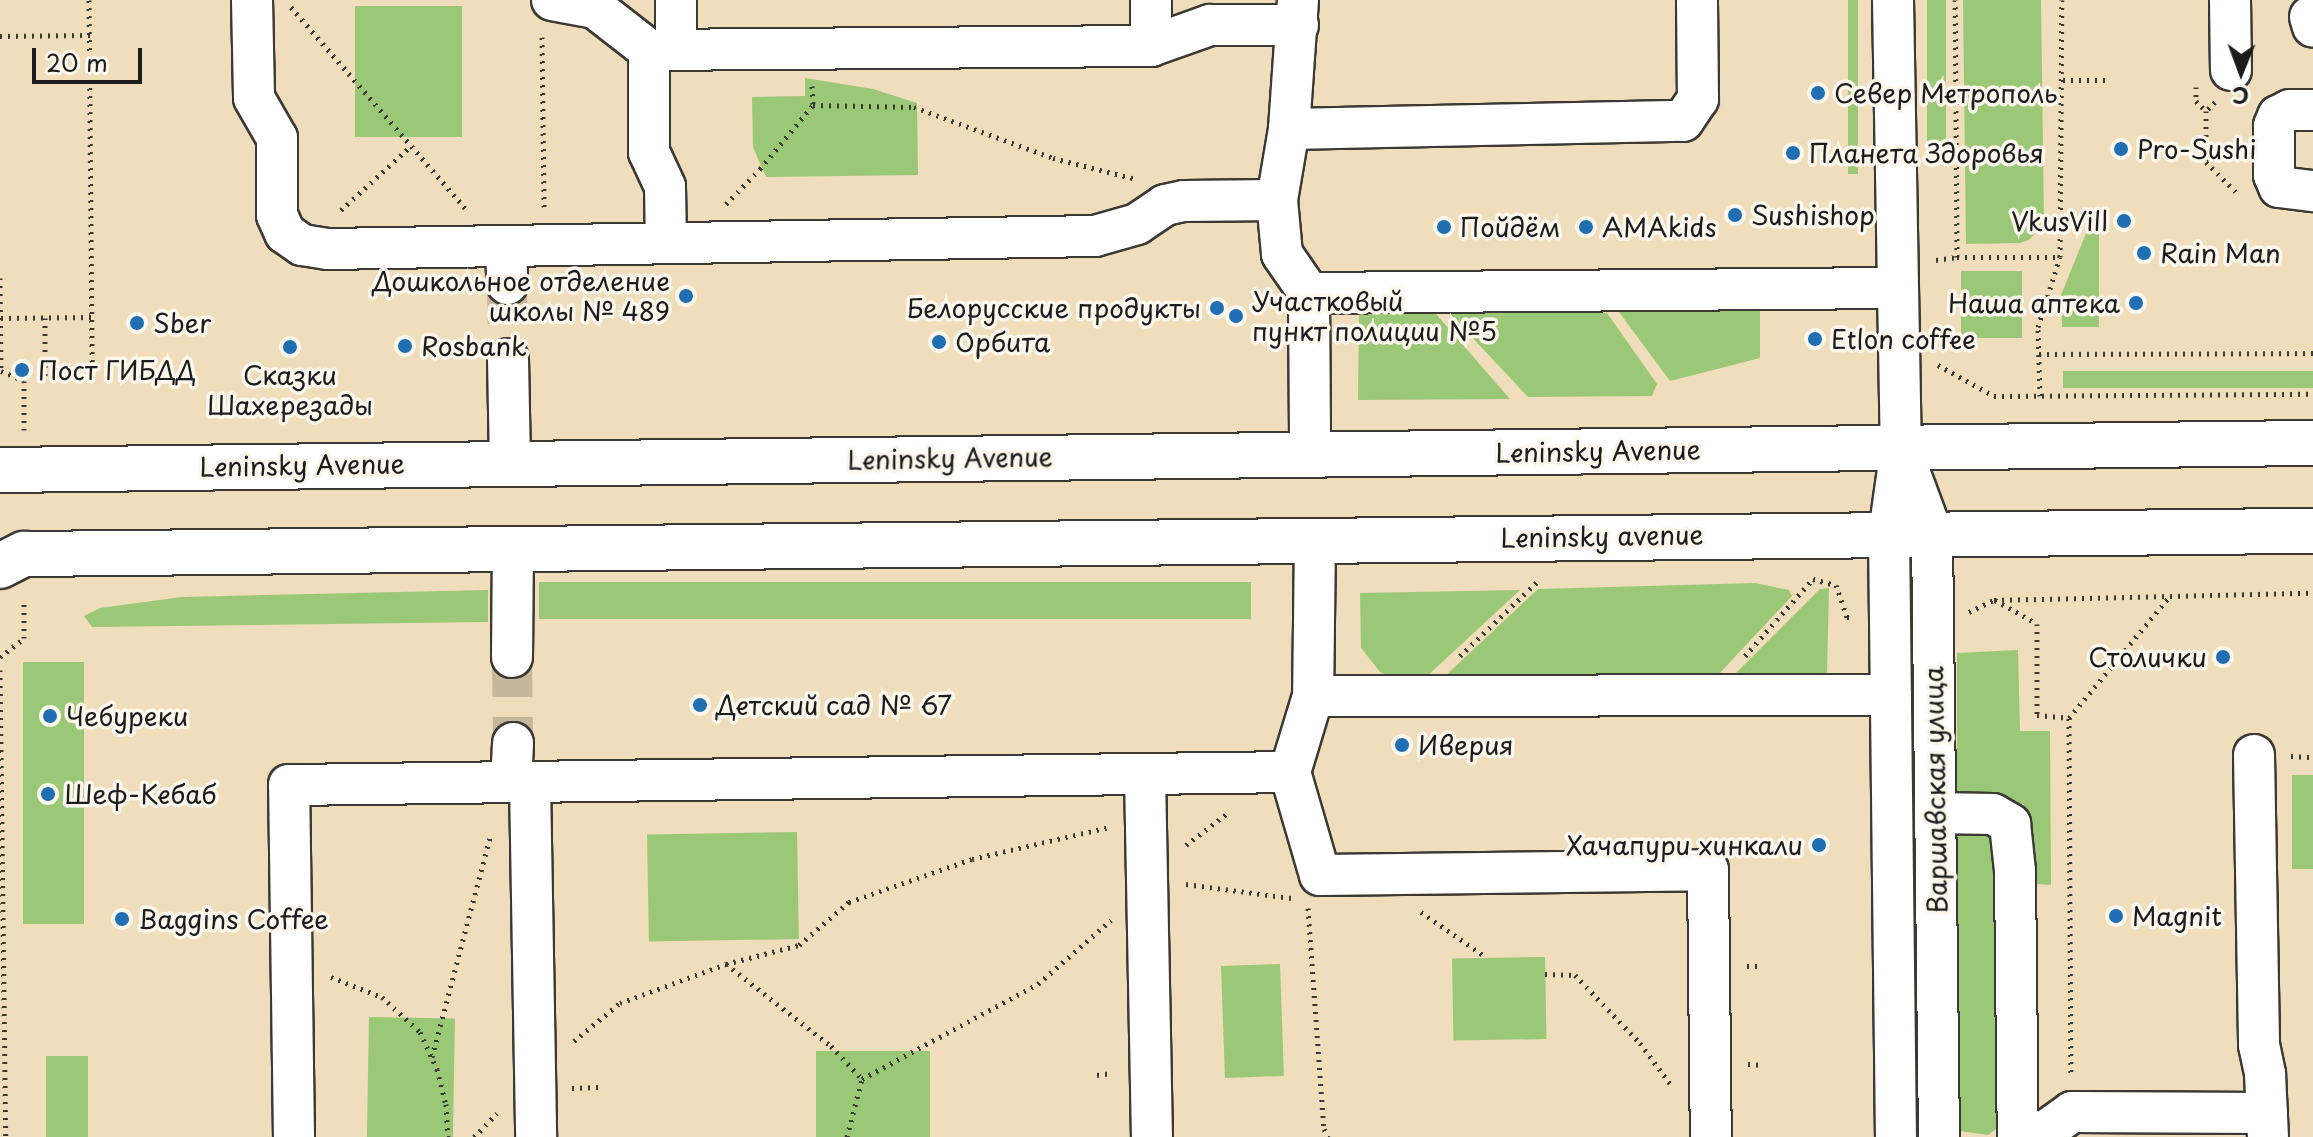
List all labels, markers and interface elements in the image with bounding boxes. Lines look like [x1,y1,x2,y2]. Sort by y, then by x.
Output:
scale bar [36,32,146,82]
north arrow [2201,32,2281,112]
text: 20 m [46,44,108,80]
place label: Север Метрополь [1834,77,2060,109]
text: С [2232,80,2249,113]
marker: Север Метрополь [1809,84,1827,102]
place label: Pro-Sushi [2137,133,2256,165]
place label: Планета Здоровья [1809,137,2044,169]
marker: Pro-Sushi [2112,140,2130,158]
marker: Планета Здоровья [1784,144,1802,162]
place label: Sushishop [1751,199,1875,231]
place label: VkusVill [2011,205,2108,237]
marker: Sushishop [1726,206,1744,224]
place label: Пойдём [1460,211,1560,243]
place label: AMAkids [1602,211,1717,243]
marker: VkusVill [2115,212,2133,230]
marker: Пойдём [1435,218,1453,236]
marker: AMAkids [1577,218,1595,236]
place label: Rain Man [2160,237,2281,269]
marker: Rain Man [2135,244,2153,262]
place label: Дошкольное отделение школы № 489 [371,265,670,326]
place label: Участковый пункт полиции №5 [1252,285,1498,346]
marker: Дошкольное отделение школы № 489 [677,287,695,305]
place label: Наша аптека [1947,287,2120,319]
place label: Белорусские продукты [907,292,1201,324]
marker: Наша аптека [2127,294,2145,312]
marker: Белорусские продукты [1208,299,1226,317]
place label: Sber [153,307,211,339]
marker: Участковый пункт полиции №5 [1227,307,1245,325]
marker: Sber [128,314,146,332]
place label: Etlon coffee [1831,323,1980,355]
place label: Орбита [955,326,1050,358]
place label: Rosbank [421,330,527,362]
marker: Etlon coffee [1806,330,1824,348]
marker: Орбита [930,333,948,351]
marker: Rosbank [396,337,414,355]
marker: Сказки Шахерезады [281,338,299,356]
place label: Пост ГИБДД [38,354,197,386]
place label: Сказки Шахерезады [207,359,373,420]
marker: Пост ГИБДД [13,361,31,379]
street label: Leninsky Avenue [1494,434,1702,468]
street label: Leninsky Avenue [846,441,1054,475]
street label: Leninsky Avenue [198,448,406,482]
street label: Leninsky avenue [1500,519,1704,553]
place label: Столички [2088,641,2207,673]
marker: Столички [2214,648,2232,666]
street label: Варшавская улица [1917,665,1953,915]
place label: Детский сад № 67 [716,689,954,721]
marker: Детский сад № 67 [691,696,709,714]
place label: Чебуреки [66,700,188,732]
marker: Чебуреки [41,707,59,725]
place label: Иверия [1418,729,1514,761]
marker: Иверия [1393,736,1411,754]
place label: Шеф-Кебаб [64,778,216,810]
marker: Шеф-Кебаб [39,785,57,803]
place label: Хачапури хинкали [1566,829,1803,861]
marker: Хачапури хинкали [1810,836,1828,854]
place label: Magnit [2132,900,2222,932]
place label: Baggins Coffee [138,903,328,935]
marker: Magnit [2107,907,2125,925]
marker: Baggins Coffee [113,910,131,928]

